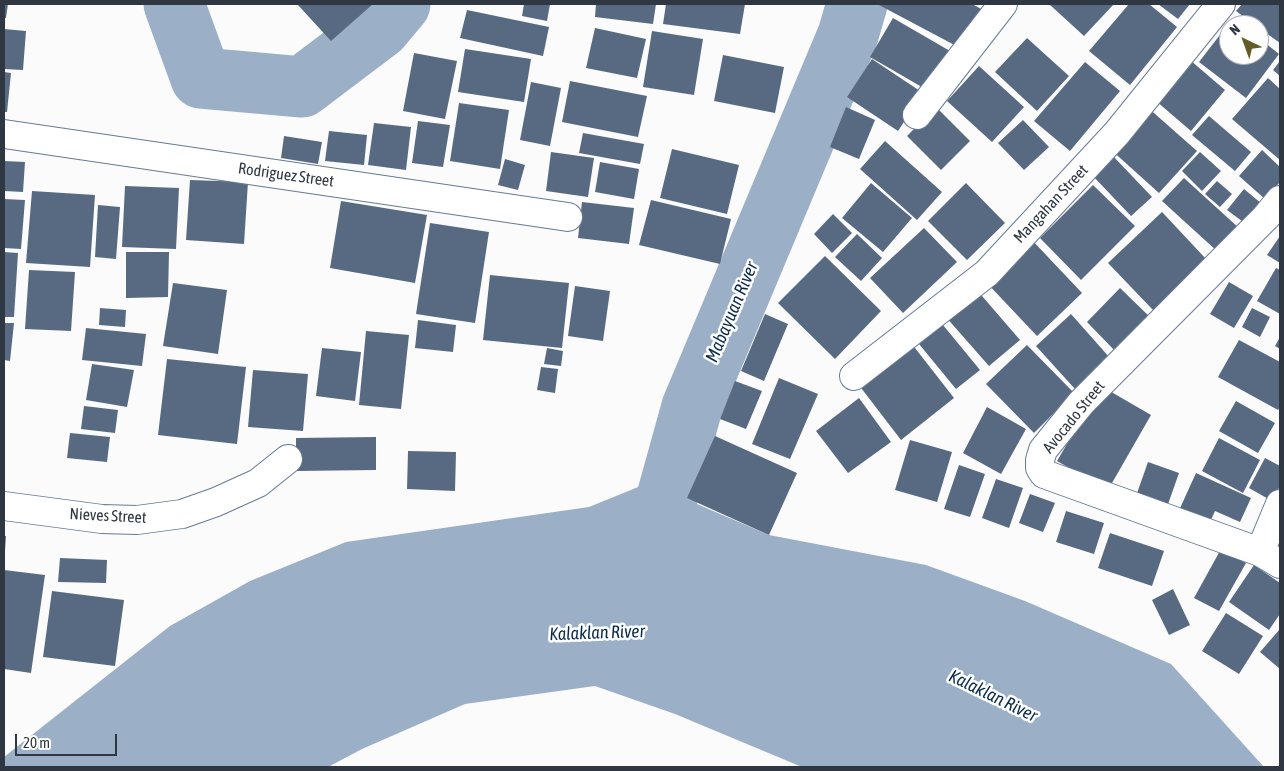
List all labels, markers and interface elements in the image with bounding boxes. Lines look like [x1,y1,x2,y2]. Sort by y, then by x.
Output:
north arrow [1219,15,1269,65]
text: N [1226,21,1243,38]
street label: Rodriguez Street [237,159,335,191]
street label: Mangahan Street [1010,161,1092,247]
water label: Mabayuan River [701,259,763,365]
street label: Avocado Street [1039,377,1109,457]
street label: Nieves Street [69,504,147,528]
water label: Kalaklan River [549,621,645,645]
water label: Kalaklan River [945,665,1041,727]
scale bar [18,724,120,756]
text: 20 m [23,734,50,751]

